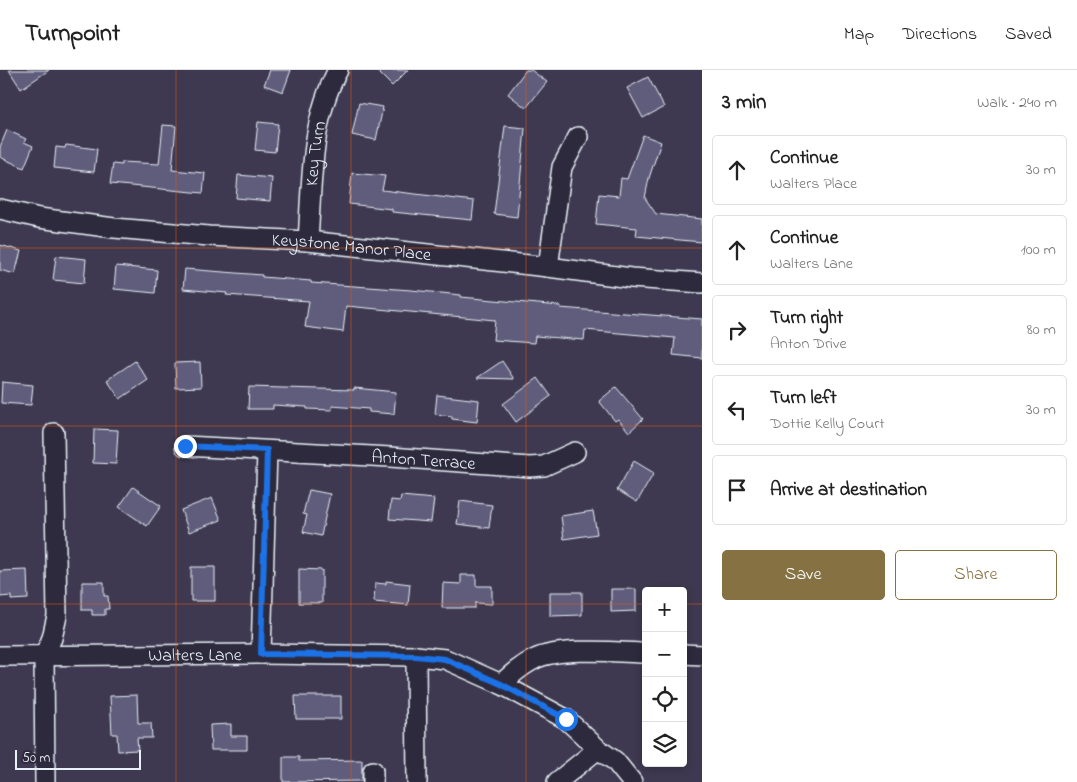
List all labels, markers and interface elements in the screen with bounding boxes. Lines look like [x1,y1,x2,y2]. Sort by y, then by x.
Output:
text: Turnpoint [25,17,120,52]
text: Map [844,22,874,48]
text: Directions [902,22,977,48]
text: Saved [1005,22,1052,48]
text: 3 min [722,88,766,118]
text: Walk · 240 m [977,91,1057,115]
street label: Key Turn [300,119,334,187]
text: Continue [770,145,838,172]
icon: ahead [723,156,751,184]
text: 30 m [1026,158,1056,182]
text: Walters Place [770,172,857,196]
text: Continue [770,225,838,252]
street label: Keystone Manor Place [271,228,433,269]
icon: ahead [723,236,751,264]
text: 100 m [1021,238,1056,262]
text: Walters Lane [770,252,853,276]
text: Turn right [770,305,843,332]
icon: right [723,316,751,344]
text: 80 m [1027,318,1056,342]
text: Anton Drive [770,332,847,356]
text: Turn left [770,385,837,412]
icon: left [723,396,751,424]
text: 30 m [1026,398,1056,422]
text: Dottie Kelly Court [770,412,885,436]
route end [174,435,197,458]
street label: Anton Terrace [371,445,477,478]
icon: arrive [723,476,751,504]
text: Arrive at destination [770,477,927,504]
button: Save [722,550,885,600]
button: Share [895,550,1057,600]
map controls [642,587,687,767]
button: + [642,587,687,632]
button: − [642,632,687,677]
street label: Walters Lane [148,643,243,670]
button: locate [642,677,687,722]
route start [555,708,578,731]
button: layers [642,722,687,767]
scale bar [15,747,141,770]
text: 50 m [22,748,50,769]

